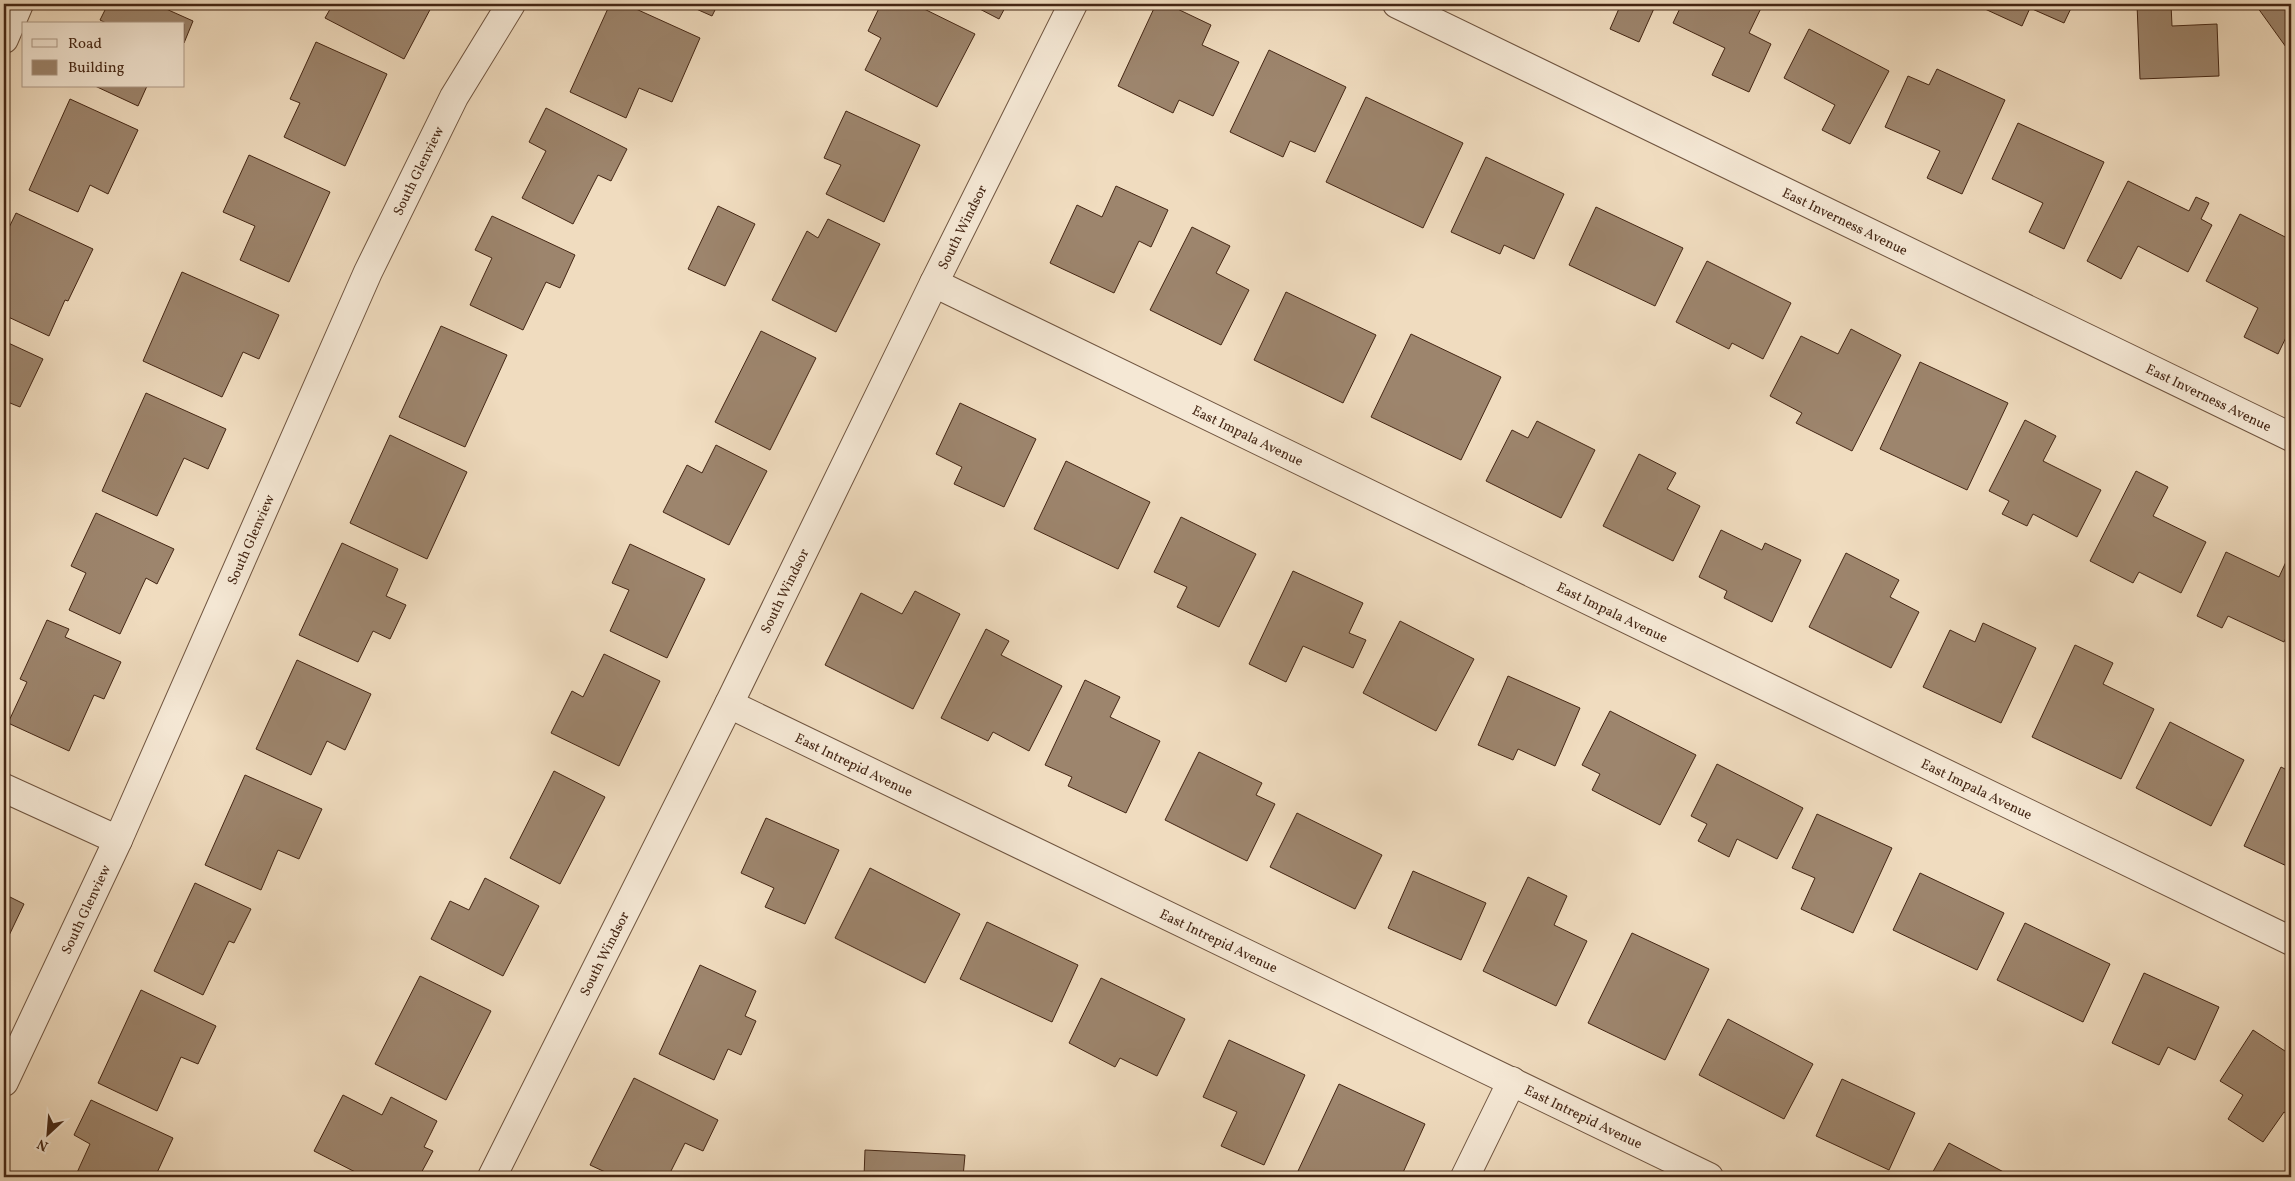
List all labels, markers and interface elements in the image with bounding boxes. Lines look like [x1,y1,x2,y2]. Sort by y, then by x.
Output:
legend [22,22,185,88]
text: Road [68,34,102,55]
text: Building [68,58,125,79]
street label: South Glenview [389,123,449,219]
street label: South Windsor [934,182,992,273]
street label: East Inverness Avenue [1779,184,1911,261]
street label: East Inverness Avenue [2142,360,2274,437]
street label: East Impala Avenue [1189,402,1306,472]
street label: South Glenview [223,492,280,588]
street label: South Windsor [757,546,814,637]
street label: East Impala Avenue [1553,578,1671,649]
street label: East Intrepid Avenue [791,729,916,802]
street label: East Impala Avenue [1917,755,2035,825]
street label: South Glenview [57,862,116,958]
street label: East Intrepid Avenue [1156,905,1281,978]
street label: South Windsor [576,909,635,1000]
street label: East Intrepid Avenue [1521,1081,1645,1155]
north arrow [22,1108,72,1158]
text: N [34,1134,52,1155]

